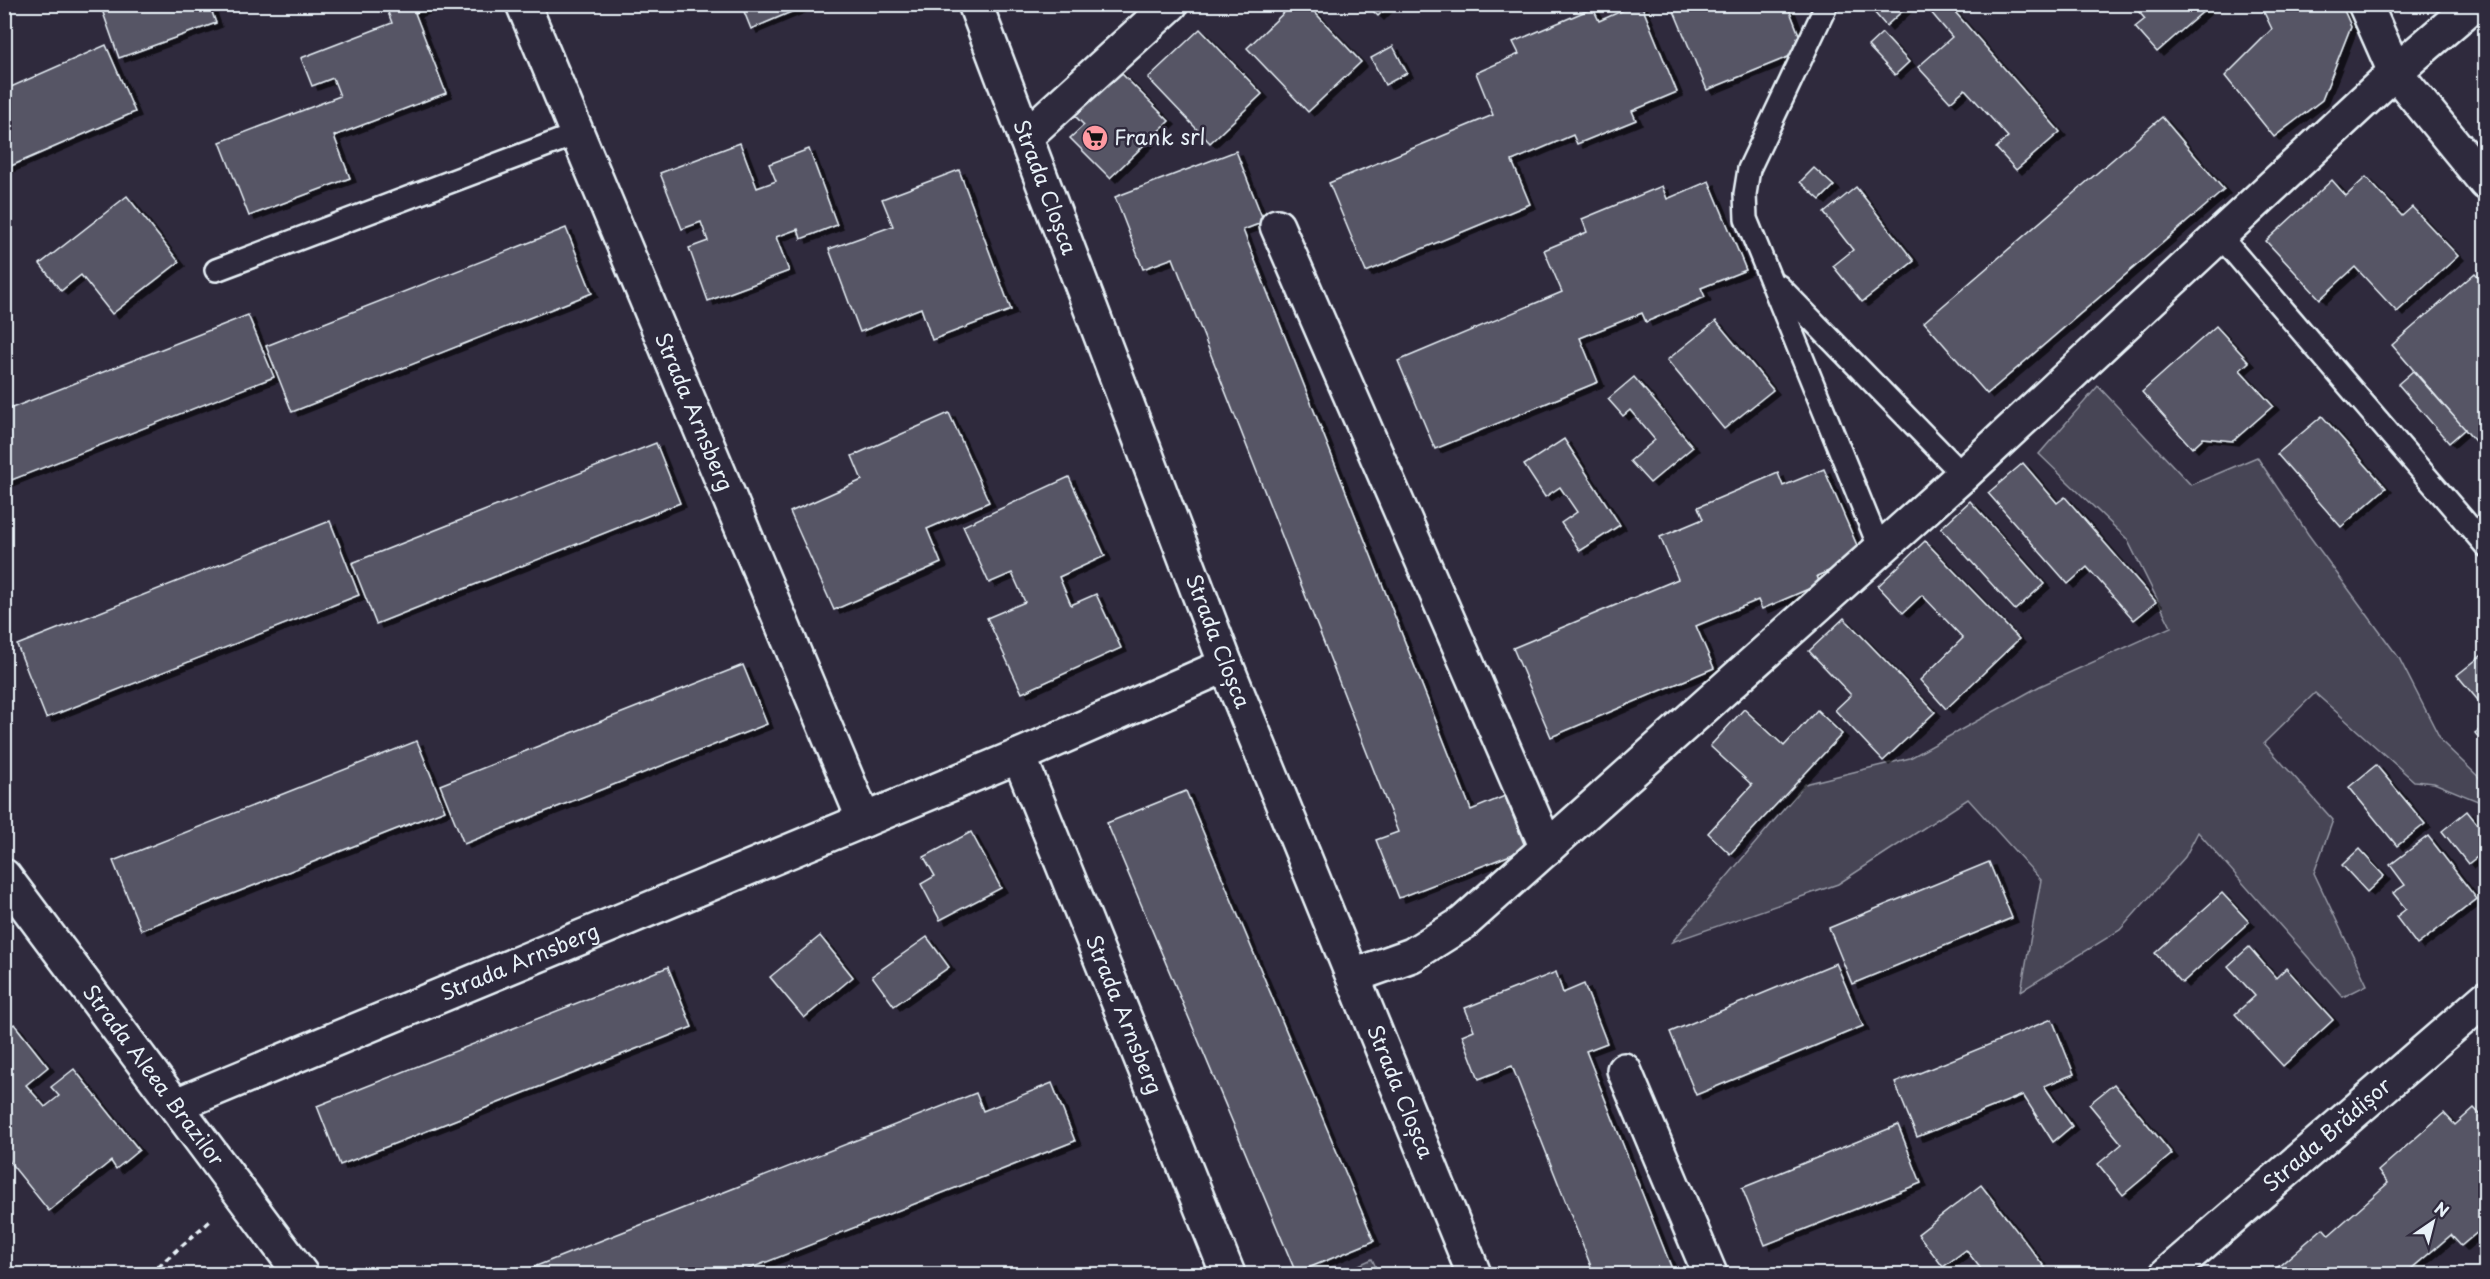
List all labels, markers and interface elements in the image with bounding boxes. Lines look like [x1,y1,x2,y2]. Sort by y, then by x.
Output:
street label: Strada Cloșca [1006,114,1087,259]
place label: Frank srl [1114,120,1206,152]
supermarket icon: Frank srl [1080,123,1110,153]
street label: Strada Arnsberg [648,327,743,495]
street label: Strada Cloșca [1179,569,1260,713]
street label: Strada Arnsberg [435,914,603,1008]
street label: Strada Arnsberg [1079,929,1172,1098]
street label: Strada Aleea Brazilor [76,977,233,1172]
street label: Strada Cloșca [1360,1019,1443,1163]
street label: Strada Brădișor [2255,1069,2398,1199]
north arrow [2403,1192,2463,1252]
text: N [2430,1195,2454,1222]

